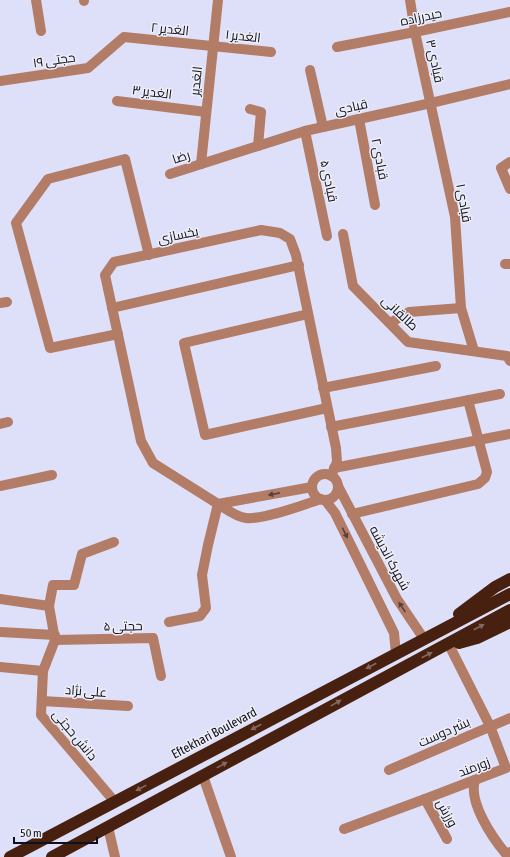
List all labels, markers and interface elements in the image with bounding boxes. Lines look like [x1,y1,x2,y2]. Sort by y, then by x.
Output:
street label: حیدرزاده [399,5,443,29]
street label: الغدیر ۲ [150,20,190,38]
street label: الغدیر ۱ [225,27,261,45]
street label: قبادی ۳ [423,38,447,84]
street label: حجتی ۱۹ [32,50,76,70]
street label: الغدیر [187,65,205,98]
street label: الغدیر ۳ [131,82,173,102]
street label: قبادی [333,96,369,118]
street label: قبادی ۲ [369,137,391,181]
street label: رضا [170,147,192,167]
street label: قبادی ۵ [317,159,341,203]
street label: قبادی ۱ [453,182,475,224]
street label: یخسازی [156,223,200,247]
street label: طالقانی [379,292,421,334]
one-way arrow [268,491,280,497]
street label: شهرک اندیشه [367,523,413,593]
one-way arrow [342,528,348,539]
one-way arrow [398,601,406,612]
street label: حجتی ۵ [103,618,143,634]
one-way arrow [473,623,485,630]
one-way arrow [421,651,433,658]
one-way arrow [366,663,377,670]
street label: علی نژاد [64,682,108,700]
one-way arrow [331,700,342,706]
street label: Eftekhari Boulevard [169,704,259,762]
street label: دانش حجتی [49,707,101,763]
street label: بشر دوست [416,714,472,750]
one-way arrow [250,723,262,730]
street label: زورمند [456,754,492,780]
one-way arrow [216,762,228,769]
one-way arrow [136,784,147,791]
street label: ورزش [433,796,461,830]
scale bar [14,819,97,845]
text: 50 m [20,826,42,840]

